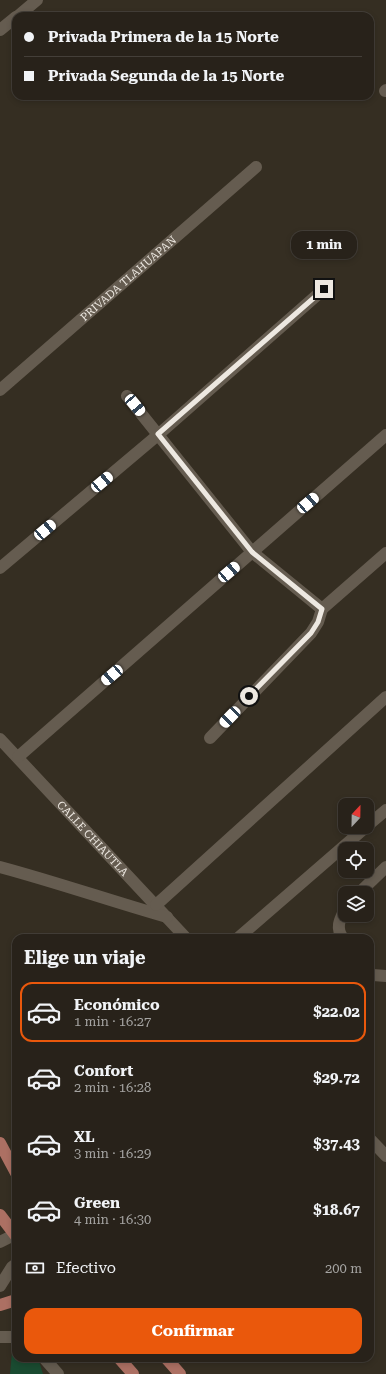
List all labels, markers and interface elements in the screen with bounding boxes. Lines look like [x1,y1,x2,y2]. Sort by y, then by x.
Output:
text: Privada Primera de la 15 Norte [48,28,279,46]
text: Privada Segunda de la 15 Norte [48,67,284,85]
callout: 1 min [291,231,357,259]
street label: PRIVADA TLAHUAPAN [78,233,179,324]
text: 1 min [306,237,342,252]
route end [315,280,333,298]
car [123,392,147,418]
car [89,470,115,494]
car [295,491,321,515]
car [32,518,58,542]
car [216,560,242,584]
car [99,663,125,687]
route start [240,687,258,705]
car [217,704,243,730]
street label: CALLE CHIAUTLA [54,798,131,879]
north arrow [338,798,374,834]
map controls [338,798,374,922]
button: locate [338,842,374,878]
button: layers [338,886,374,922]
text: Elige un viaje [24,947,146,968]
icon: car [26,994,62,1030]
text: Económico [74,996,160,1014]
text: $22.02 [313,1003,360,1021]
text: 1 min · 16:27 [74,1014,151,1029]
icon: car [26,1060,62,1096]
text: Confort [74,1062,133,1080]
text: $29.72 [313,1069,360,1087]
text: 2 min · 16:28 [74,1080,151,1095]
icon: car [26,1126,62,1162]
text: XL [74,1128,95,1146]
text: $37.43 [313,1135,360,1153]
text: 3 min · 16:29 [74,1146,151,1161]
icon: car [26,1192,62,1228]
text: Green [74,1194,120,1212]
text: $18.67 [313,1201,360,1219]
text: 4 min · 16:30 [74,1212,151,1227]
icon: cash [24,1257,46,1279]
text: Efectivo [56,1259,116,1277]
text: 200 m [325,1261,362,1276]
button: Confirmar [24,1308,362,1354]

